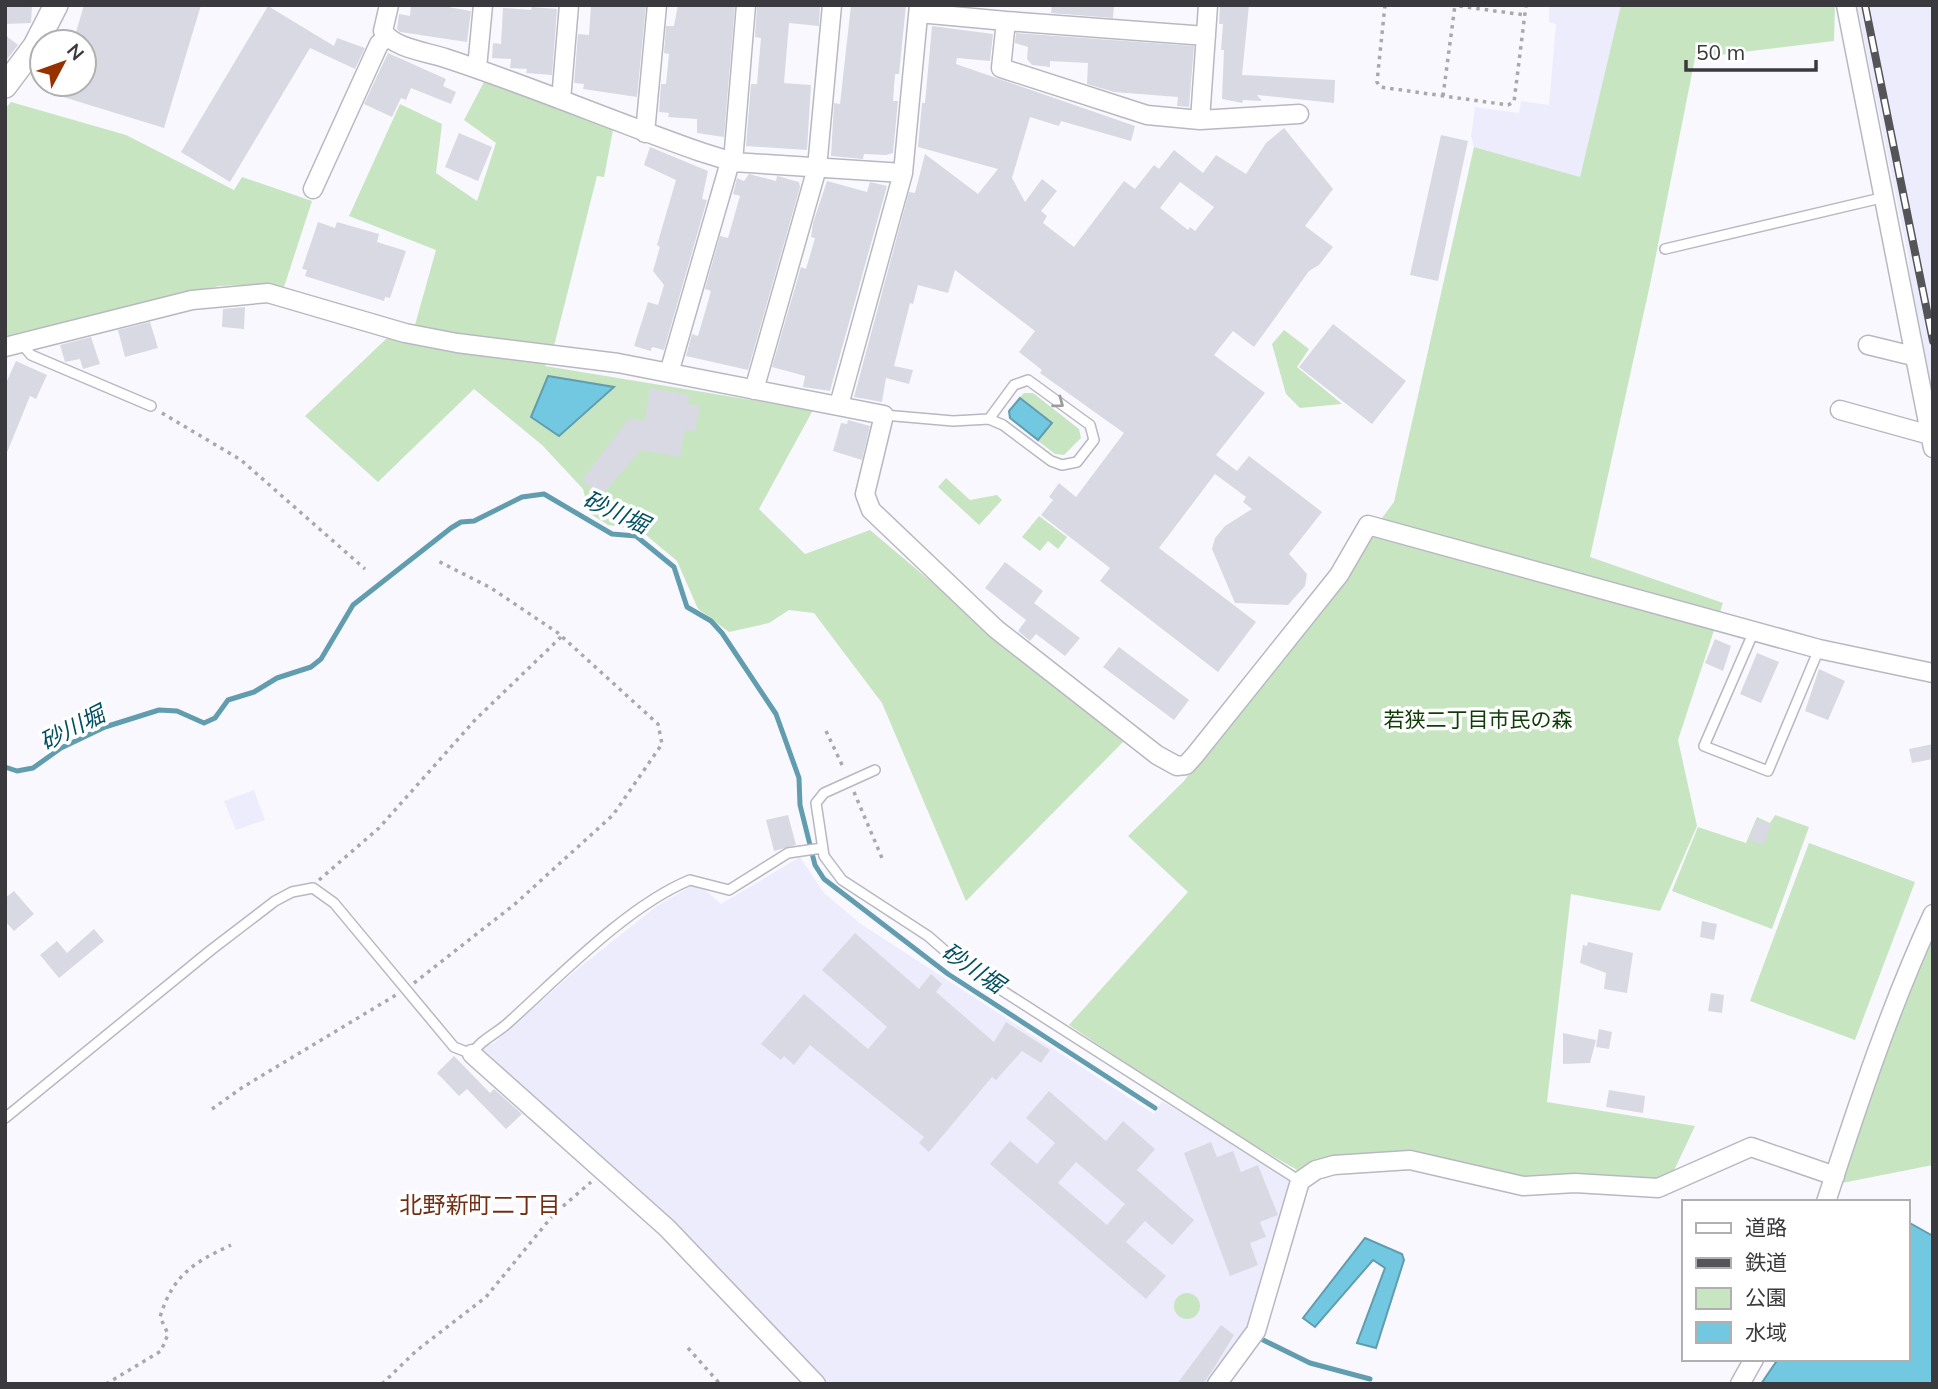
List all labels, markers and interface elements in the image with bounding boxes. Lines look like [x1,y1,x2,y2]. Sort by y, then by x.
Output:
north arrow [28,28,98,98]
scale bar [1686,28,1815,72]
text: N [62,39,90,65]
text: 50 m [1696,39,1745,65]
one-way arrow [1052,394,1064,407]
water label: 砂川堀 [579,484,656,541]
water label: 砂川堀 [34,698,112,756]
park label: 若狭二丁目市民の森 [1384,706,1573,732]
water label: 砂川堀 [937,936,1012,1001]
district label: 北野新町二丁目 [400,1190,561,1219]
legend [1682,1200,1910,1361]
text: 道路 [1745,1214,1787,1240]
text: 鉄道 [1745,1249,1787,1275]
text: 公園 [1745,1284,1787,1310]
text: 水域 [1745,1319,1787,1345]

